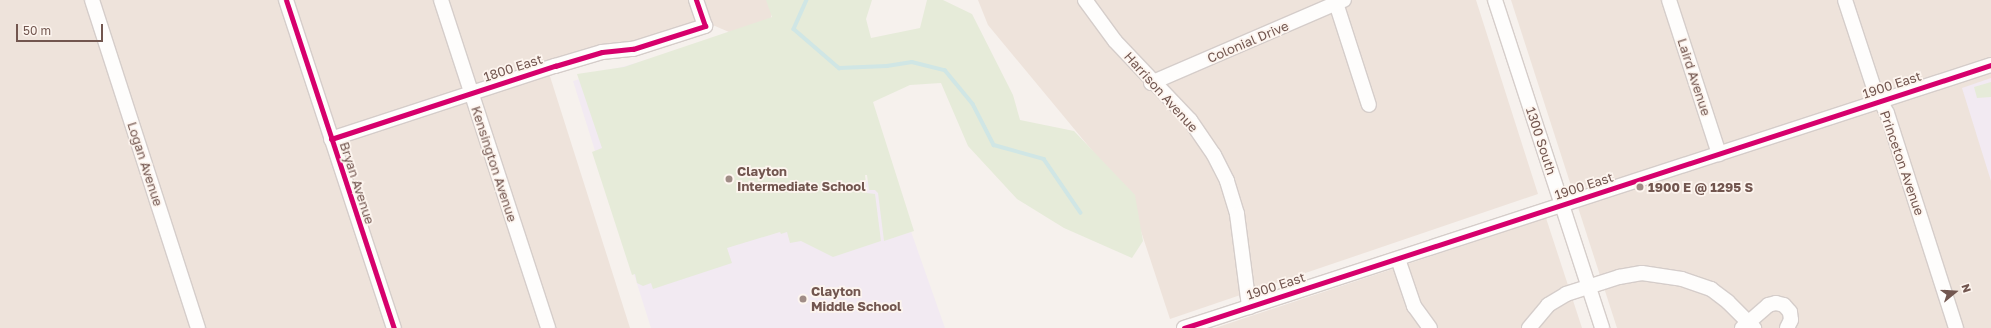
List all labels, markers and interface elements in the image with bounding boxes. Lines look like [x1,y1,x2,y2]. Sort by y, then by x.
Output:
scale bar [18,16,105,42]
street label: Colonial Drive [1205,18,1291,66]
text: 50 m [23,23,51,38]
street label: Laird Avenue [1674,36,1714,118]
street label: Harrison Avenue [1121,49,1201,135]
street label: 1800 East [482,51,544,85]
street label: 1900 East [1861,68,1923,102]
street label: Kensington Avenue [468,104,520,224]
street label: 1300 South [1523,105,1559,177]
street label: Princeton Avenue [1877,109,1927,217]
street label: Logan Avenue [124,120,166,208]
street label: Bryan Avenue [336,140,378,226]
place label: Clayton Intermediate School [737,164,865,195]
street label: 1900 East [1553,169,1615,203]
marker: Clayton Intermediate School [724,174,734,184]
place label: 1900 E @ 1295 S [1648,179,1753,195]
marker: 1900 E @ 1295 S [1635,182,1645,192]
street label: 1900 East [1245,269,1307,303]
north arrow [1935,272,1975,312]
text: N [1959,282,1974,294]
place label: Clayton Middle School [811,284,901,315]
marker: Clayton Middle School [798,294,808,304]

